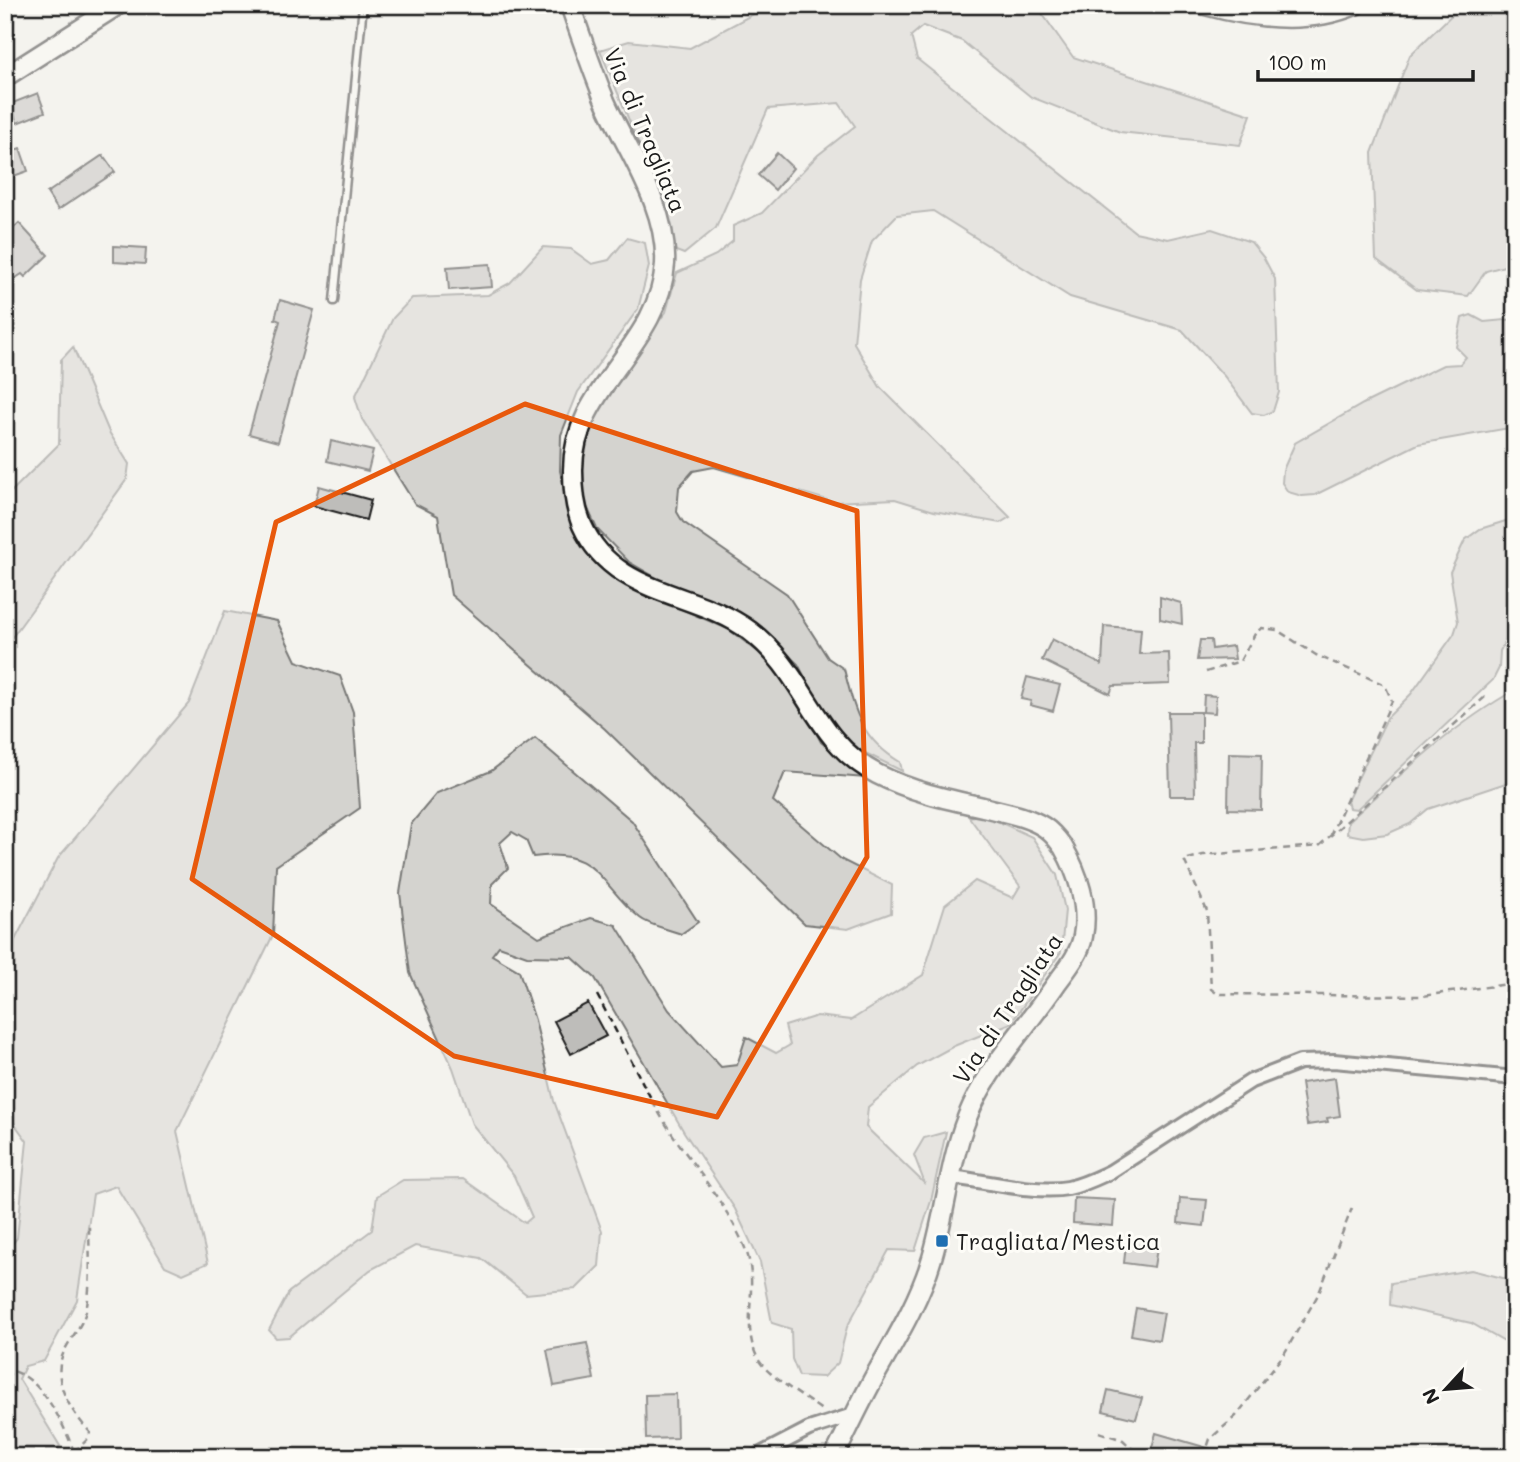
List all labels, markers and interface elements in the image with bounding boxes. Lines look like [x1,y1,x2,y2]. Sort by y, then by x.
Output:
scale bar [1258,38,1473,82]
street label: Via di Tragliata [598,43,694,217]
text: 100 m [1268,48,1327,75]
street label: Via di Tragliata [945,927,1069,1089]
place label: Tragliata/Mestica [956,1226,1160,1256]
marker: Tragliata/Mestica [934,1233,950,1249]
north arrow [1412,1354,1482,1424]
text: N [1416,1385,1445,1409]

